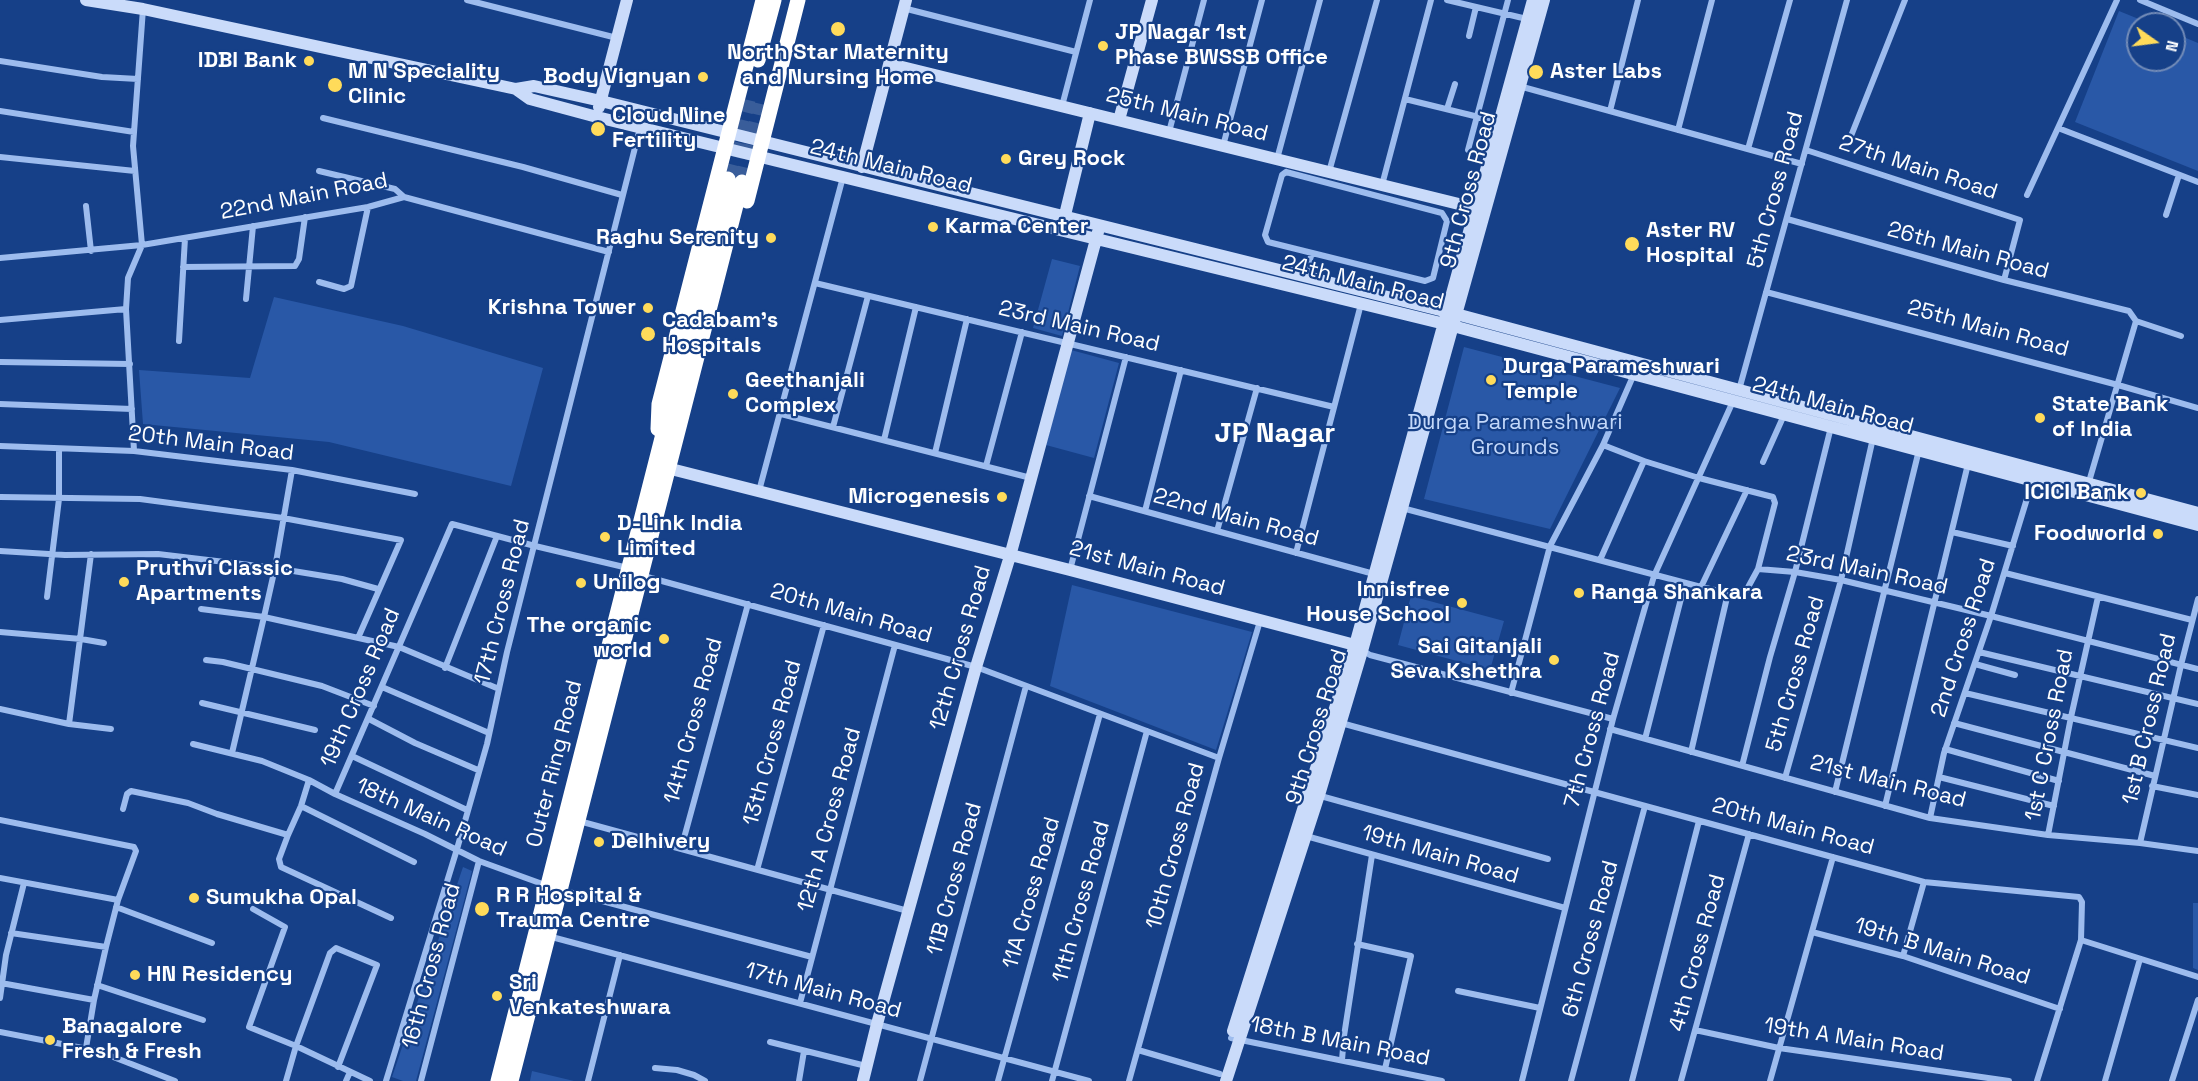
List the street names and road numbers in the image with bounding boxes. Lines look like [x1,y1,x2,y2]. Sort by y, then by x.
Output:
street label: 25th Main Road [1103,82,1271,148]
street label: 9th Cross Road [1435,109,1503,271]
street label: 5th Cross Road [1742,109,1810,271]
street label: 27th Main Road [1835,130,2001,206]
street label: 24th Main Road [807,134,975,200]
street label: 22nd Main Road [218,168,390,226]
street label: 26th Main Road [1884,217,2052,285]
street label: 24th Main Road [1279,250,1447,316]
street label: 25th Main Road [1904,295,2072,363]
street label: 23rd Main Road [996,296,1162,358]
street label: 24th Main Road [1749,372,1917,440]
street label: 20th Main Road [127,421,295,467]
street label: 22nd Main Road [1150,483,1322,553]
street label: 17th Cross Road [470,517,536,687]
street label: 21st Main Road [1066,536,1228,602]
street label: 23rd Main Road [1784,541,1950,601]
street label: 2nd Cross Road [1926,555,2002,721]
street label: 12th Cross Road [925,563,997,733]
street label: 20th Main Road [767,578,935,650]
street label: 5th Cross Road [1761,593,1831,755]
street label: 19th Cross Road [316,604,406,772]
street label: 1st B Cross Road [2117,631,2183,807]
street label: 14th Cross Road [659,635,729,807]
street label: 9th Cross Road [1281,646,1353,808]
street label: 1st C Cross Road [2020,647,2080,823]
street label: 7th Cross Road [1560,649,1626,811]
street label: 13th Cross Road [738,657,808,829]
street label: Outer Ring Road [521,678,589,850]
street label: 12th A Cross Road [793,725,867,915]
street label: 21st Main Road [1807,750,1969,814]
street label: 10th Cross Road [1141,760,1211,932]
street label: 18th Main Road [351,773,511,863]
street label: 20th Main Road [1709,793,1877,861]
street label: 11B Cross Road [922,800,988,958]
street label: 11A Cross Road [998,814,1066,972]
street label: 11th Cross Road [1048,818,1116,986]
street label: 19th Main Road [1358,820,1522,890]
street label: 6th Cross Road [1557,858,1625,1020]
street label: 4th Cross Road [1664,872,1732,1034]
street label: 16th Cross Road [397,880,467,1052]
street label: 19th B Main Road [1851,913,2033,991]
street label: 17th Main Road [742,957,904,1025]
street label: 18th B Main Road [1248,1012,1432,1072]
street label: 19th A Main Road [1762,1013,1946,1067]

